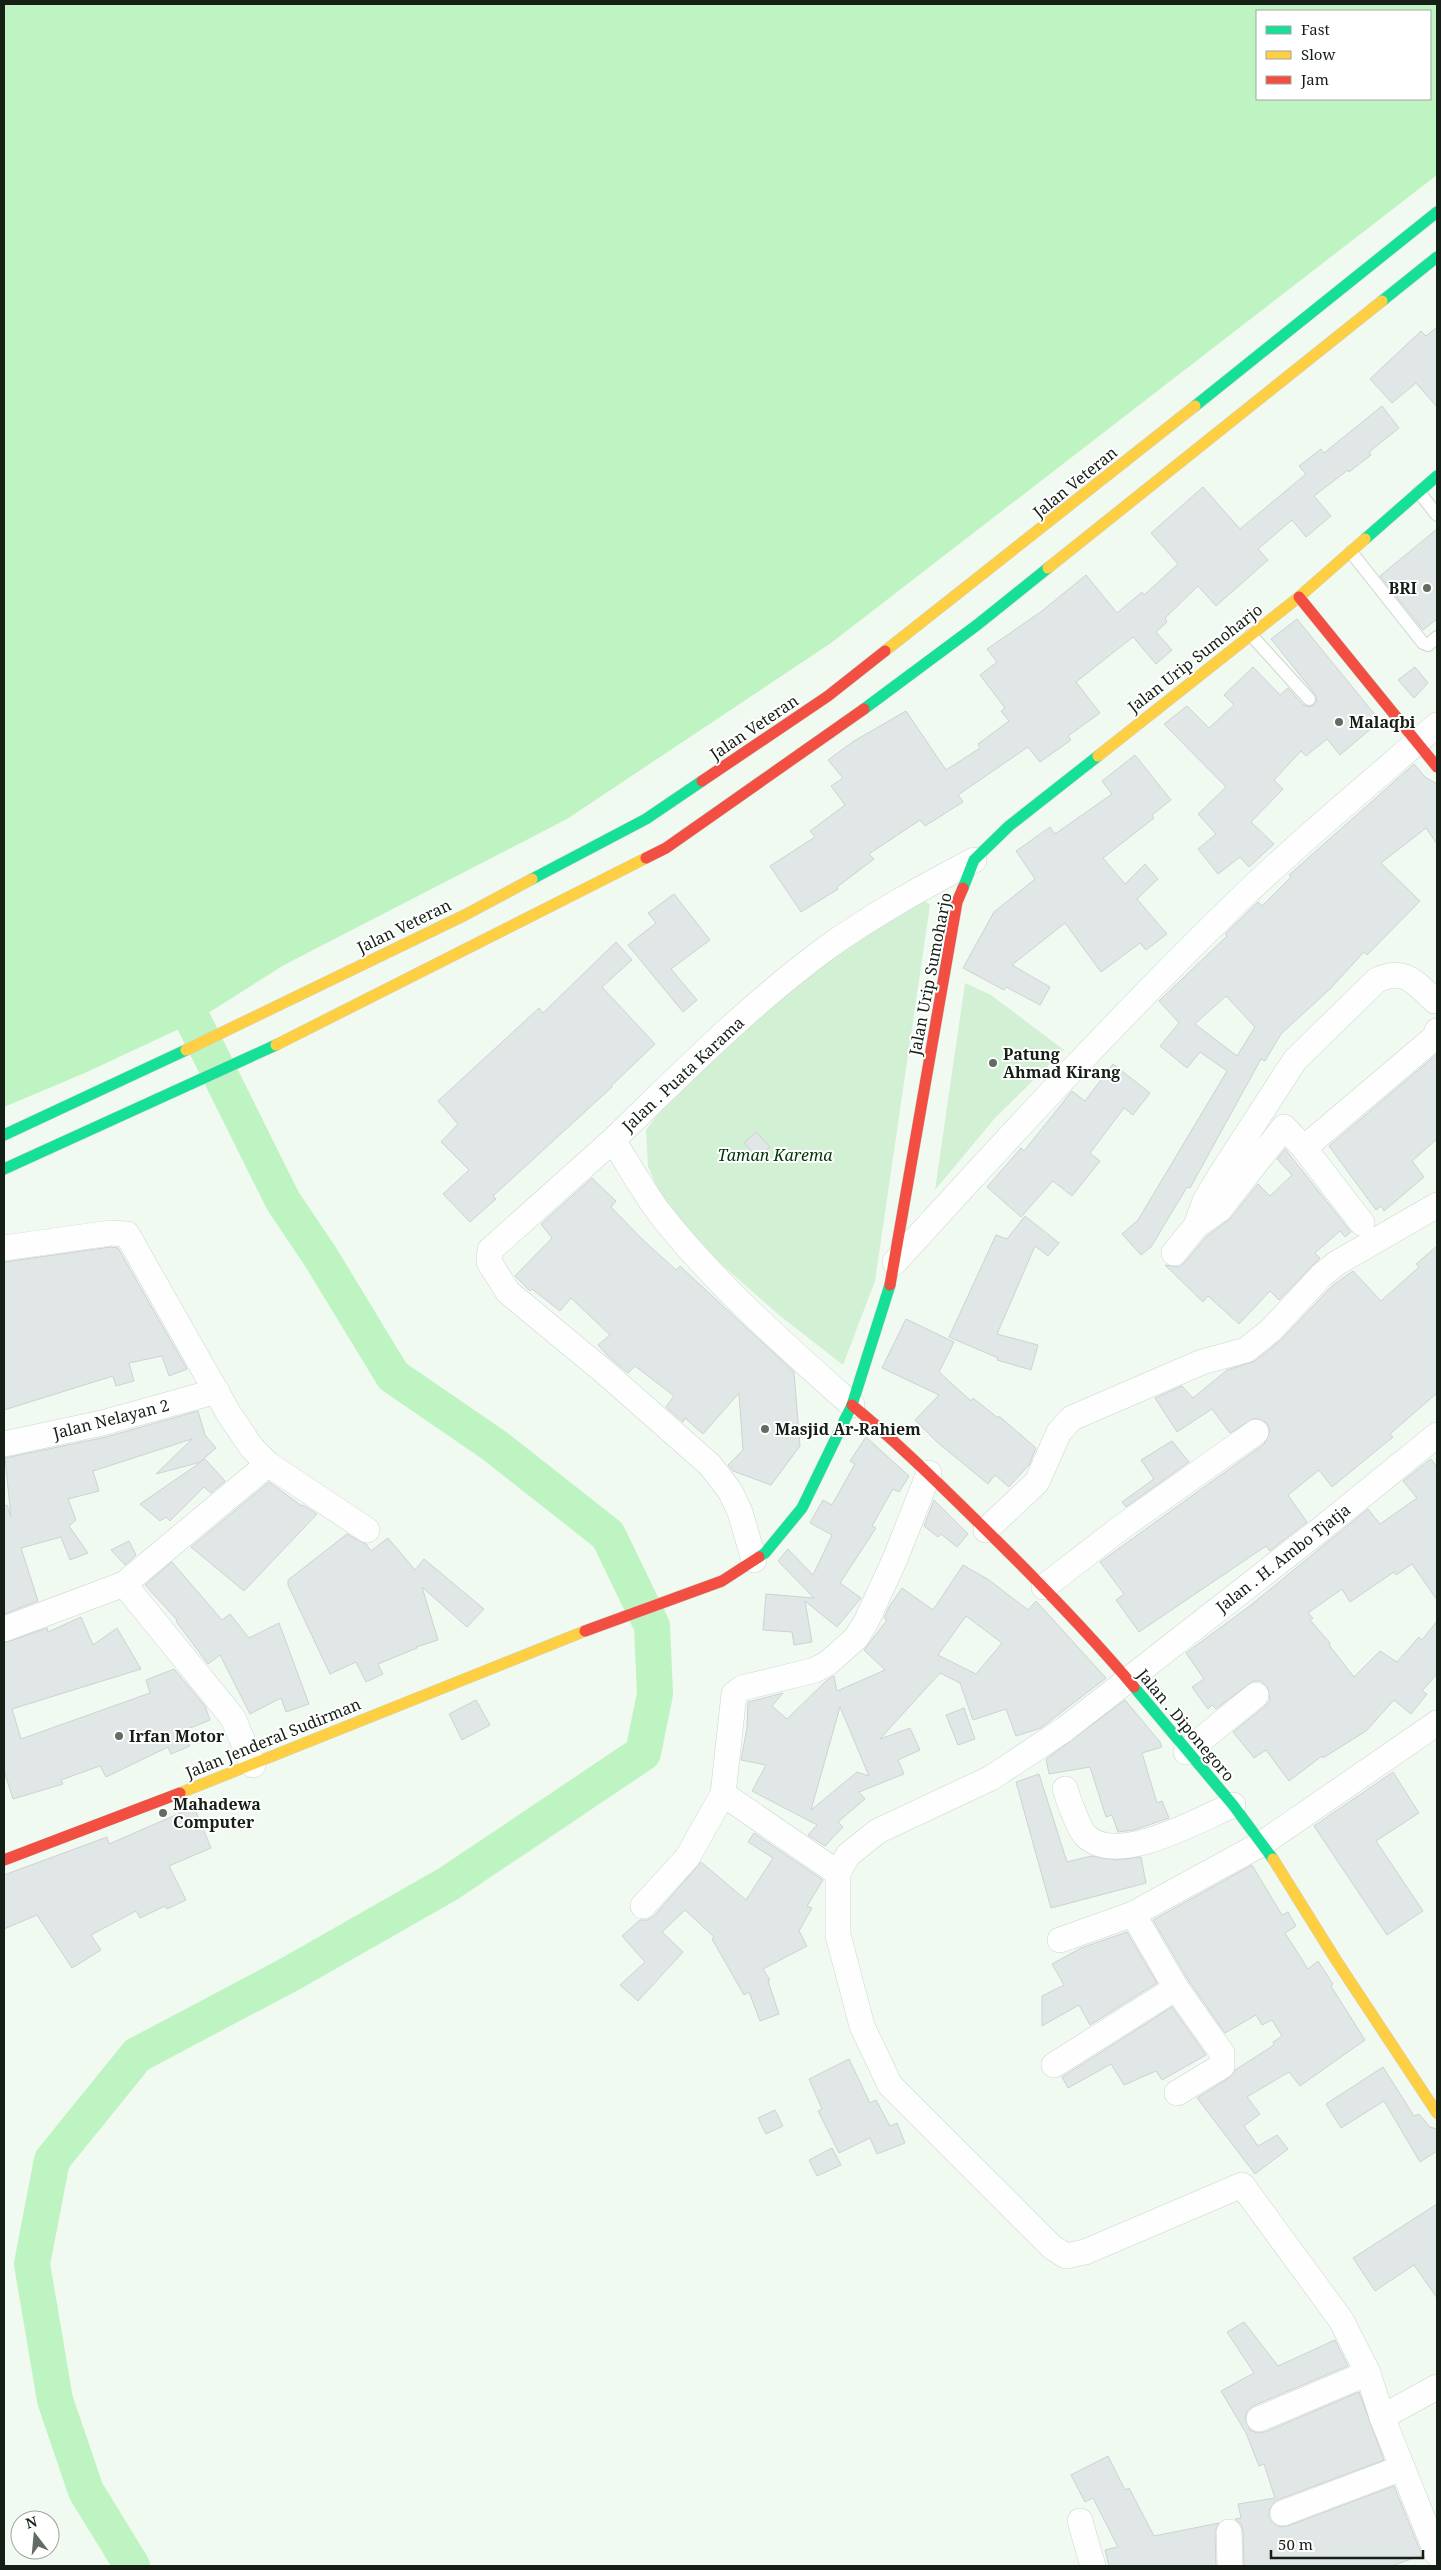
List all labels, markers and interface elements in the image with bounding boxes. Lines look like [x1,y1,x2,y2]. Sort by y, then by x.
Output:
legend [1256,10,1431,100]
text: Fast [1301,19,1330,39]
text: Slow [1301,44,1335,64]
text: Jam [1300,69,1329,89]
street label: Jalan Veteran [1028,441,1122,523]
place label: BRI [1388,577,1417,599]
marker: BRI [1421,582,1433,594]
street label: Jalan Urip Sumoharjo [1122,598,1267,718]
street label: Jalan Veteran [705,689,803,765]
place label: Malaqbi [1349,711,1416,733]
marker: Malaqbi [1333,716,1345,728]
street label: Jalan Urip Sumoharjo [903,891,957,1058]
street label: Jalan Veteran [352,894,455,959]
street label: Jalan . Puata Karama [616,1012,749,1137]
place label: Patung Ahmad Kirang [1003,1043,1120,1083]
marker: Patung Ahmad Kirang [987,1057,999,1069]
park label: Taman Karema [717,1144,833,1166]
street label: Jalan Nelayan 2 [50,1394,171,1444]
place label: Masjid Ar-Rahiem [775,1418,921,1440]
marker: Masjid Ar-Rahiem [759,1423,771,1435]
street label: Jalan . H. Ambo Tjatja [1210,1499,1355,1618]
street label: Jalan . Diponegoro [1132,1663,1240,1786]
street label: Jalan Jenderal Sudirman [181,1693,364,1784]
place label: Irfan Motor [129,1725,225,1747]
marker: Irfan Motor [113,1730,125,1742]
place label: Mahadewa Computer [173,1793,261,1833]
marker: Mahadewa Computer [157,1807,169,1819]
north arrow [10,2510,60,2560]
text: N [23,2511,39,2533]
scale bar [1271,2528,1424,2560]
text: 50 m [1278,2534,1313,2554]

